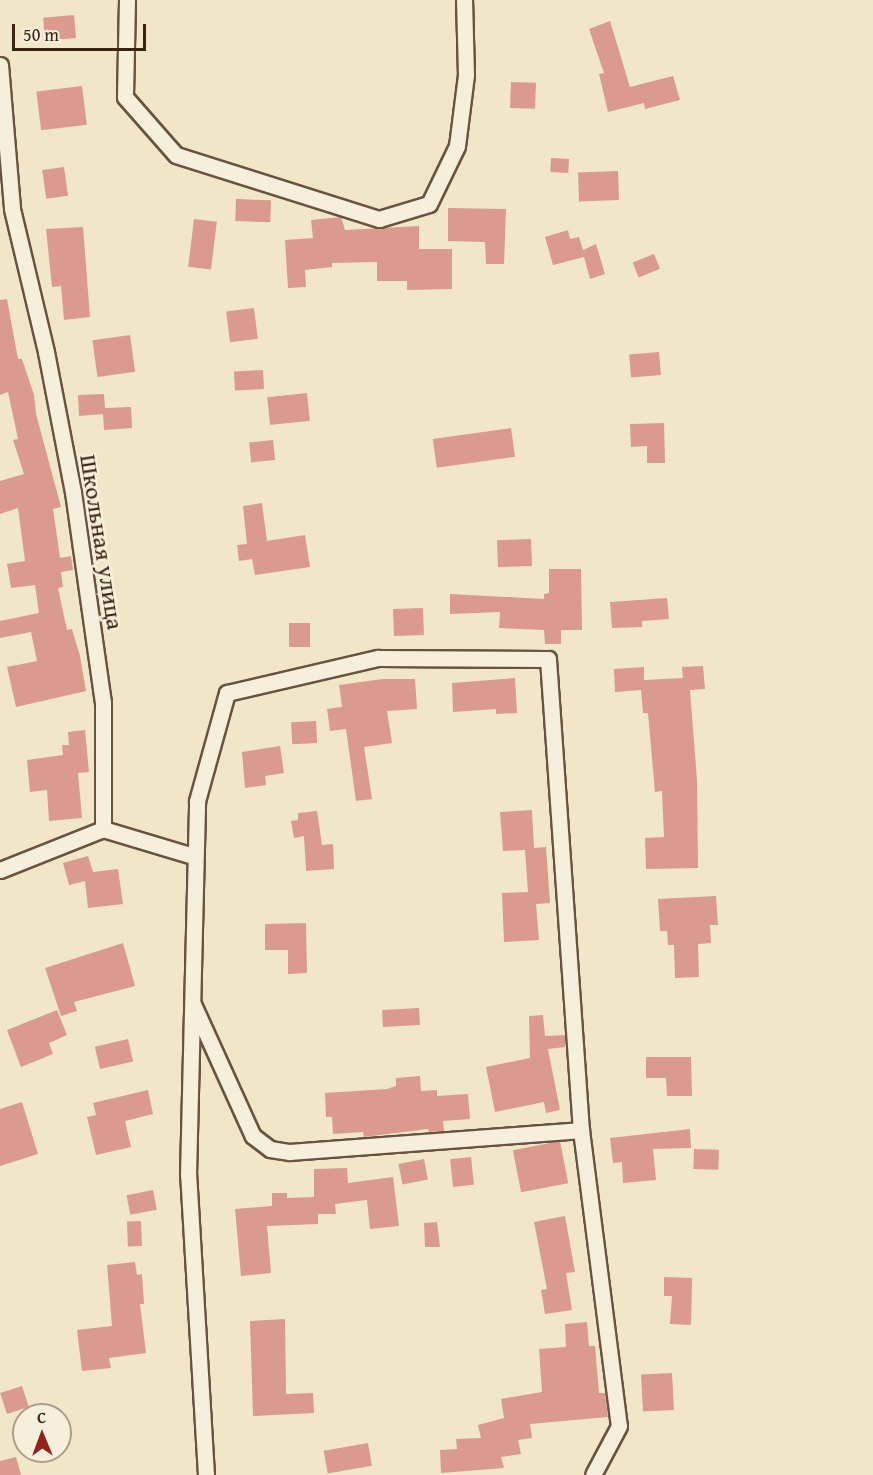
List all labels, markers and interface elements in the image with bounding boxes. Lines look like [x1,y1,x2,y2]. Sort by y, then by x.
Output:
scale bar [15,12,148,50]
text: 50 m [23,21,59,48]
street label: Школьная улица [74,452,130,632]
north arrow [12,1403,72,1463]
text: С [37,1405,46,1429]

